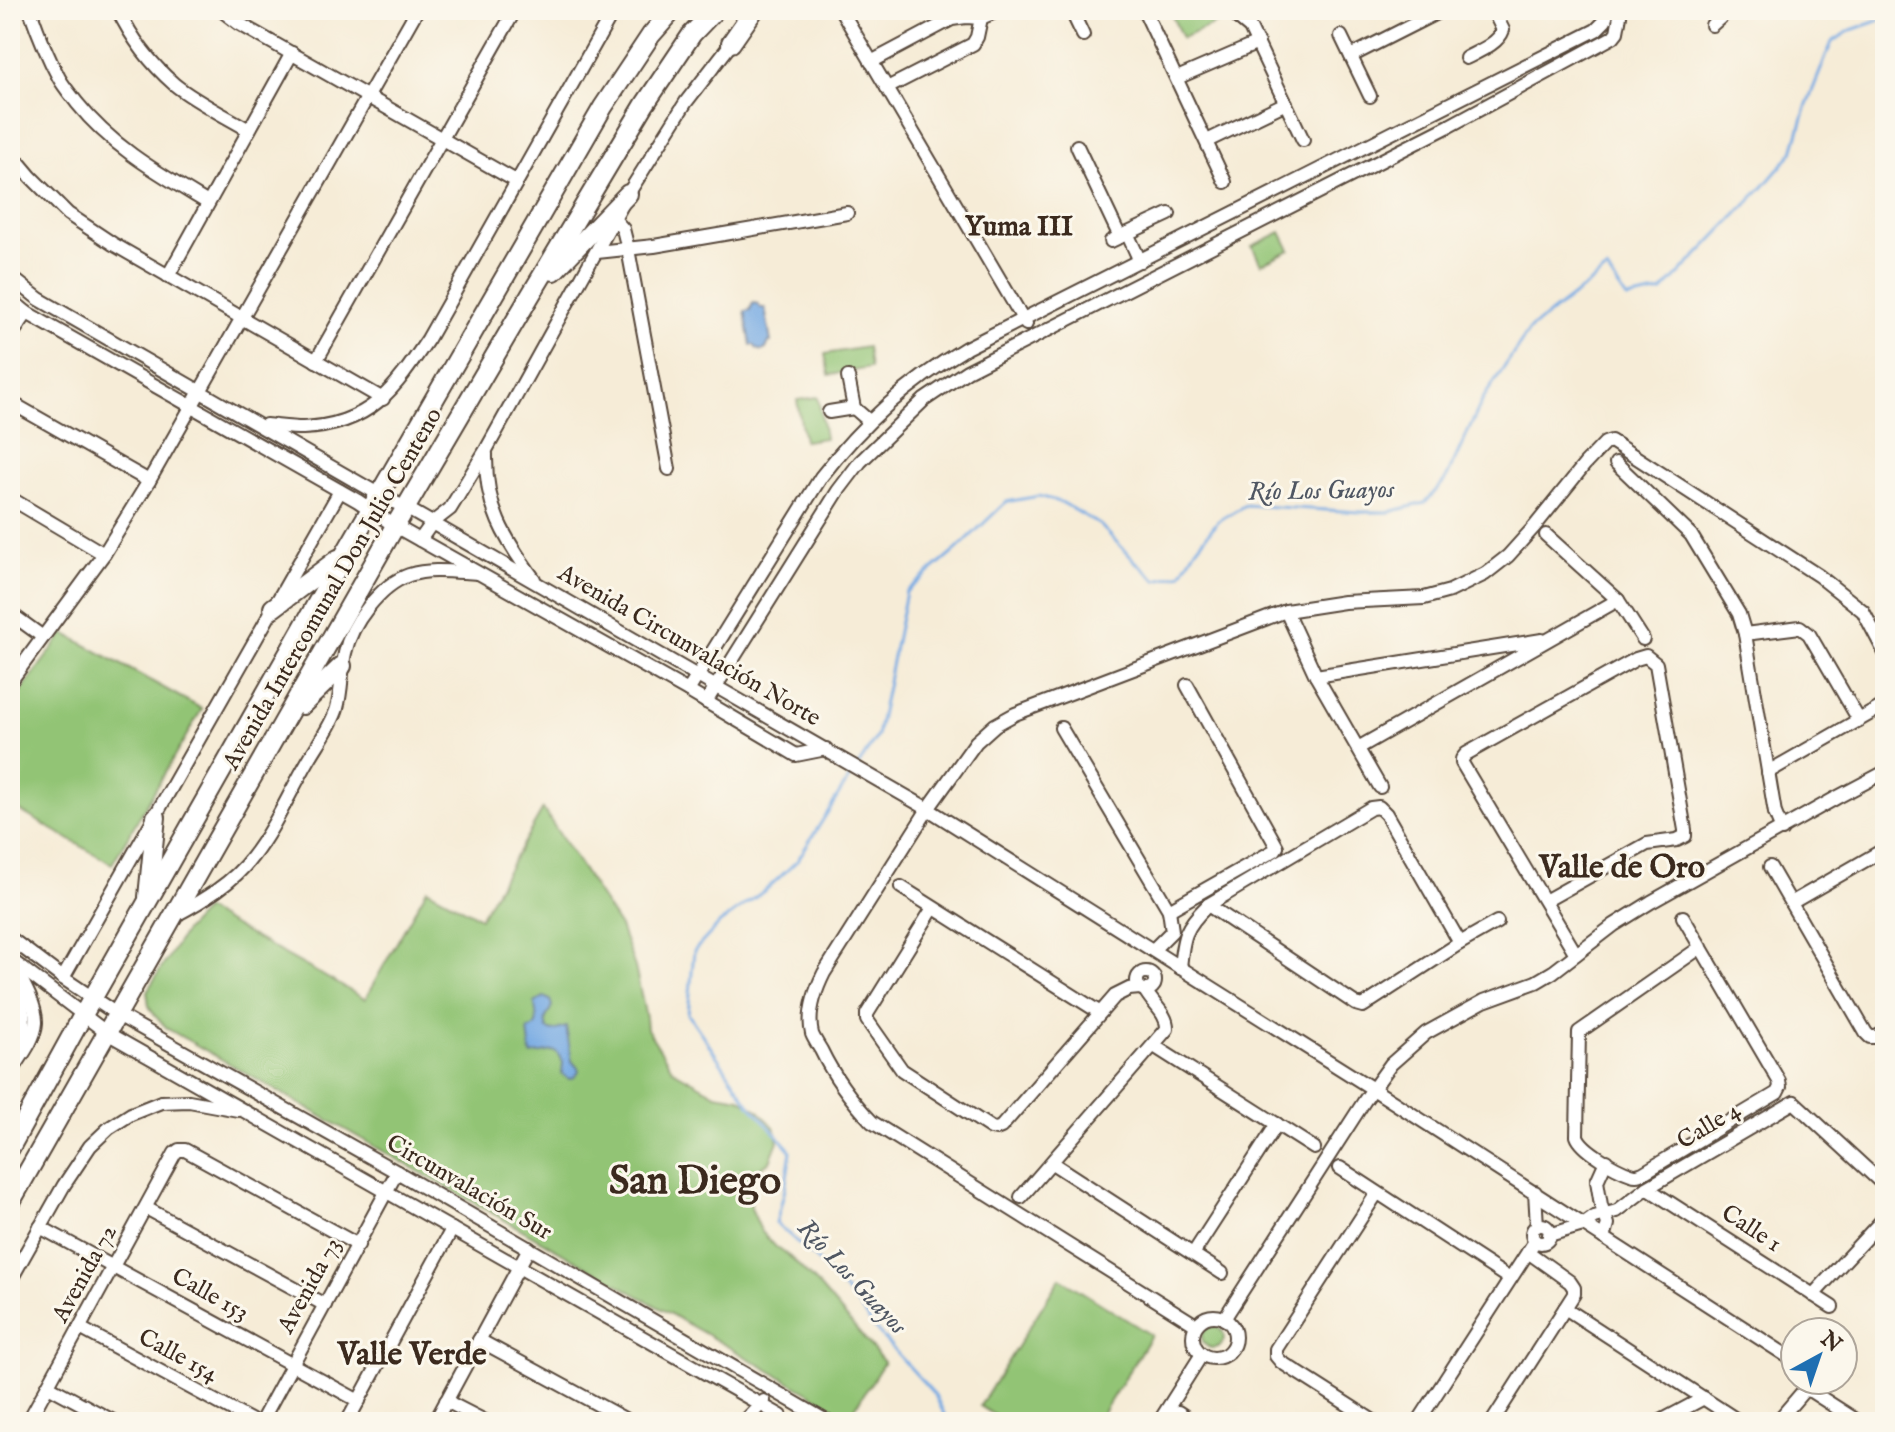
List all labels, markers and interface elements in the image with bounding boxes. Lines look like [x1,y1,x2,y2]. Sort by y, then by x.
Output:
district label: Yuma III [965,210,1073,245]
street label: Avenida Intercomunal Don Julio Centeno [216,402,450,777]
water label: Río Los Guayos [1248,473,1395,509]
street label: Avenida Circunvalación Norte [551,557,826,734]
district label: Valle de Oro [1538,848,1705,889]
street label: Calle 4 [1672,1095,1747,1157]
street label: Circunvalación Sur [380,1128,558,1248]
district label: San Diego [609,1157,781,1208]
street label: Calle 1 [1715,1198,1787,1260]
water label: Río Los Guayos [790,1212,914,1342]
street label: Avenida 72 [45,1220,125,1329]
street label: Avenida 73 [271,1233,349,1340]
street label: Calle 153 [166,1261,254,1329]
north arrow [1779,1316,1859,1396]
street label: Calle 154 [133,1322,223,1390]
text: N [1814,1325,1847,1359]
district label: Valle Verde [336,1335,487,1376]

